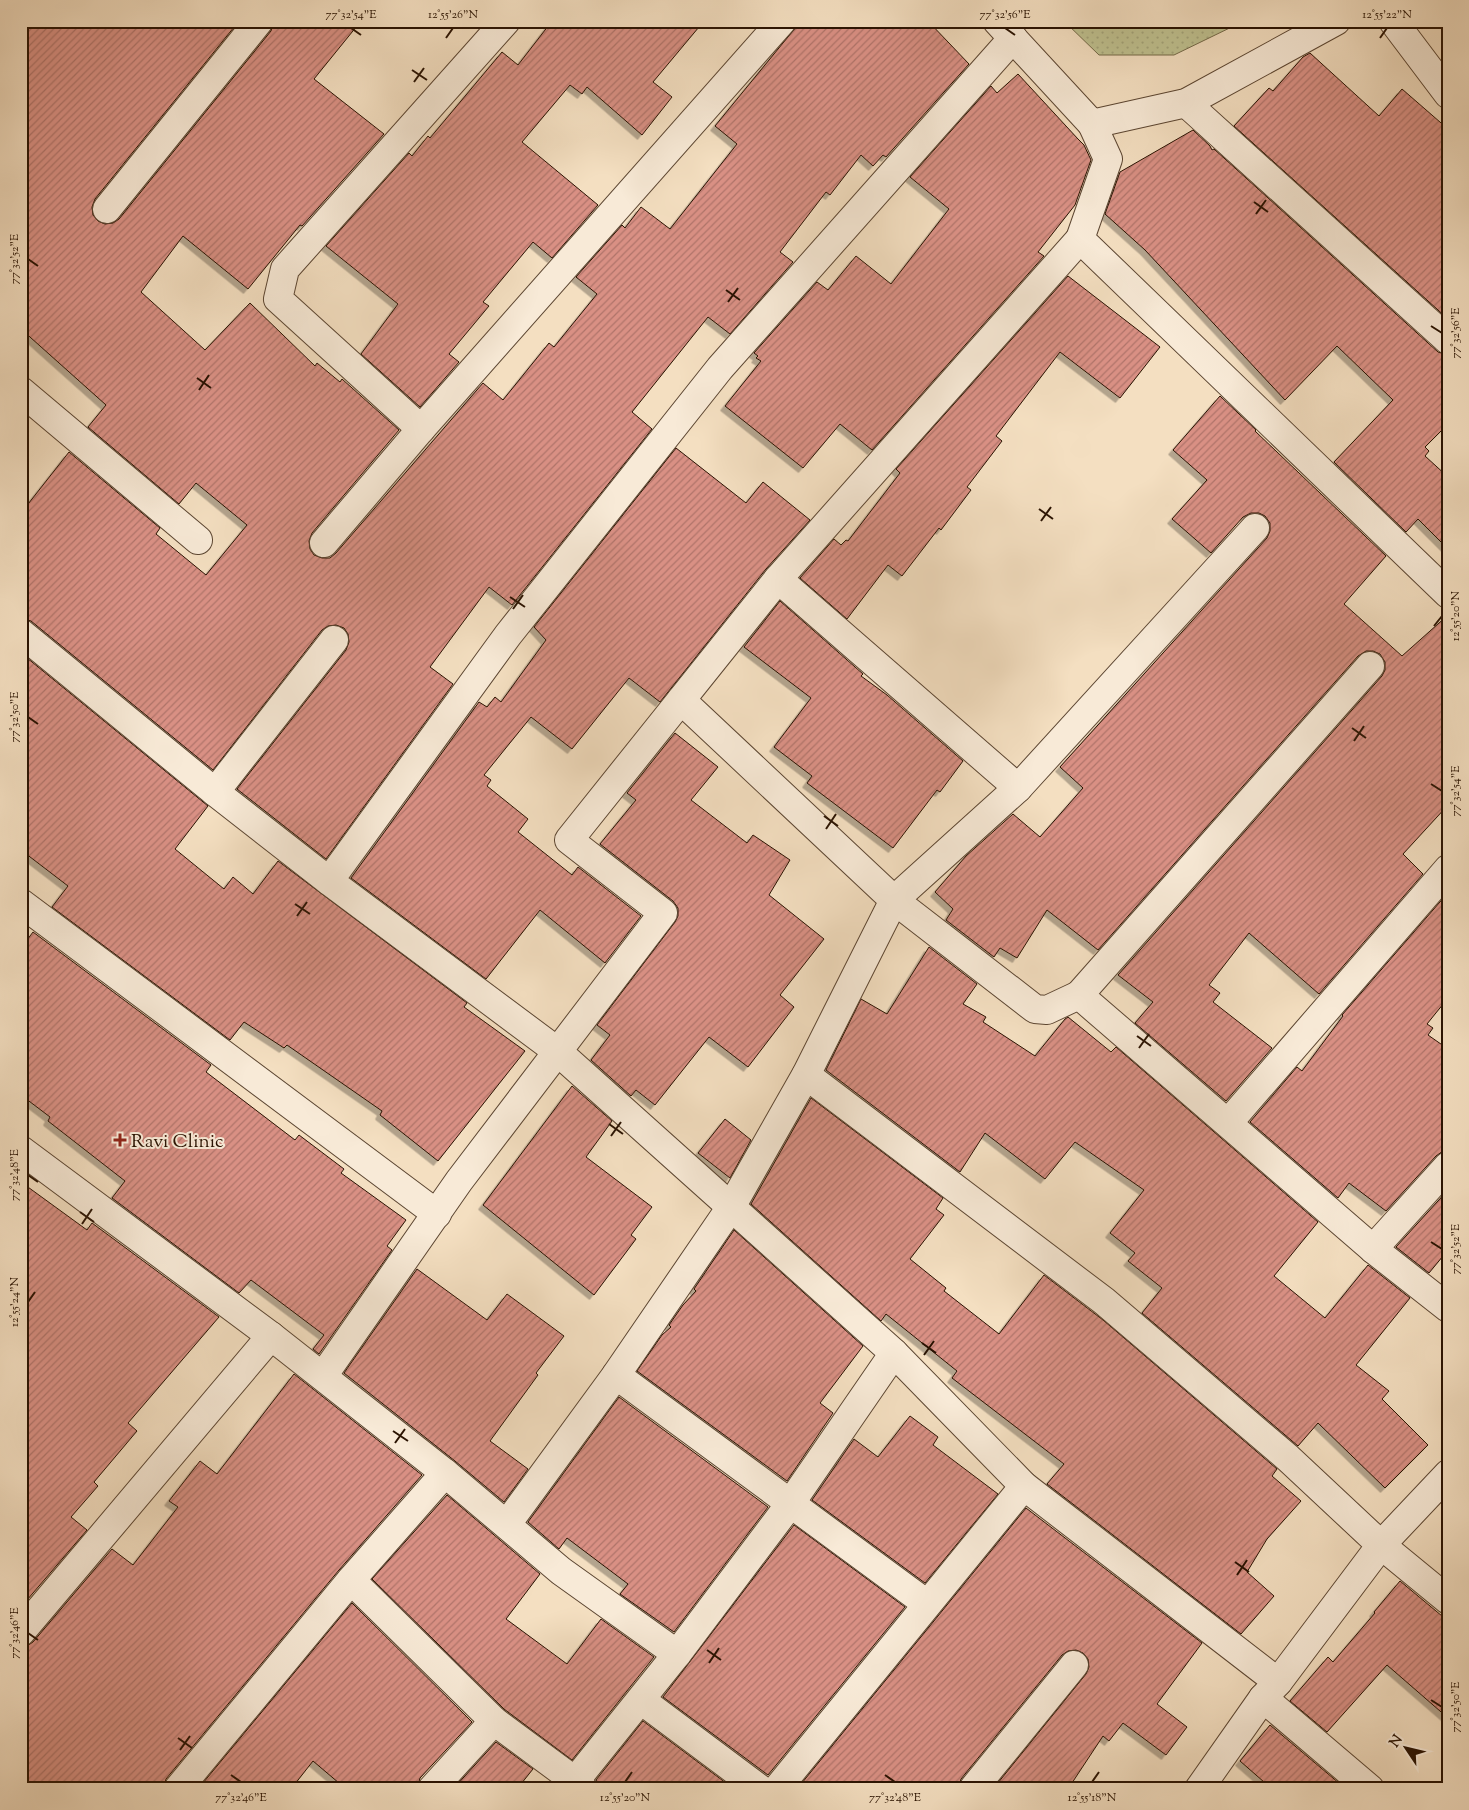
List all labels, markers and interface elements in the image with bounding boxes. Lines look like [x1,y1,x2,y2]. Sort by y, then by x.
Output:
text: 77°32'54"E [326,6,377,24]
text: 12°55'26"N [428,6,479,24]
text: 77°32'56"E [980,6,1031,24]
text: 12°55'22"N [1362,6,1412,24]
text: 77°32'52"E [6,233,24,284]
text: 77°32'56"E [1447,307,1465,359]
text: 12°55'20"N [1447,590,1465,641]
text: 77°32'50"E [6,691,24,743]
text: 77°32'54"E [1447,765,1465,816]
place label: Ravi Clinic [131,1129,224,1156]
marker: Ravi Clinic [113,1133,127,1147]
text: 77°32'48"E [6,1148,24,1201]
text: 77°32'52"E [1447,1223,1465,1274]
text: 12°55'24"N [6,1276,24,1327]
text: 77°32'46"E [6,1606,24,1659]
text: 77°32'50"E [1447,1681,1465,1733]
north arrow [1382,1722,1432,1772]
text: N [1386,1731,1408,1752]
text: 77°32'46"E [215,1789,268,1807]
text: 12°55'20"N [600,1789,651,1807]
text: 77°32'48"E [869,1789,922,1807]
text: 12°55'18"N [1068,1789,1117,1807]

